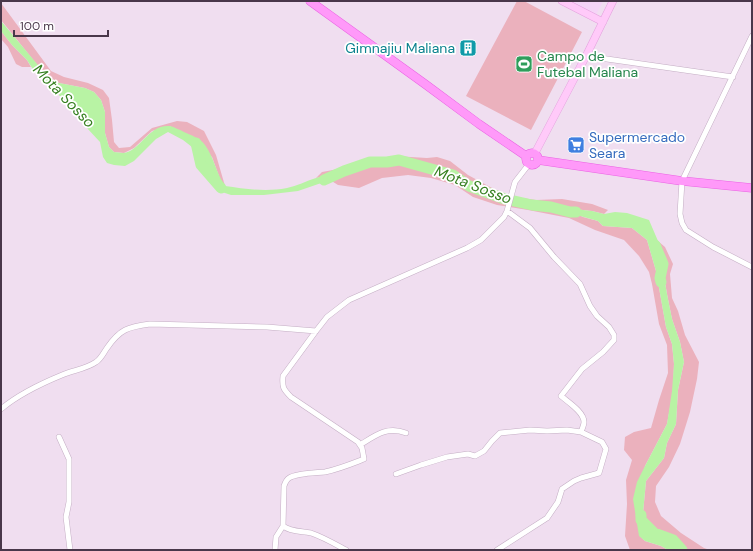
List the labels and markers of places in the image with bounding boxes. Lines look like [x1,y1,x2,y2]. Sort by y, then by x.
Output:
building icon: Gimnajiu Maliana [458,38,478,58]
place label: Gimnajiu Maliana [345,39,455,57]
place label: Campo de Futebal Maliana [537,47,638,81]
sports icon: Campo de Futebal Maliana [514,54,534,74]
place label: Supermercado Seara [589,128,685,162]
supermarket icon: Supermercado Seara [566,135,586,155]

